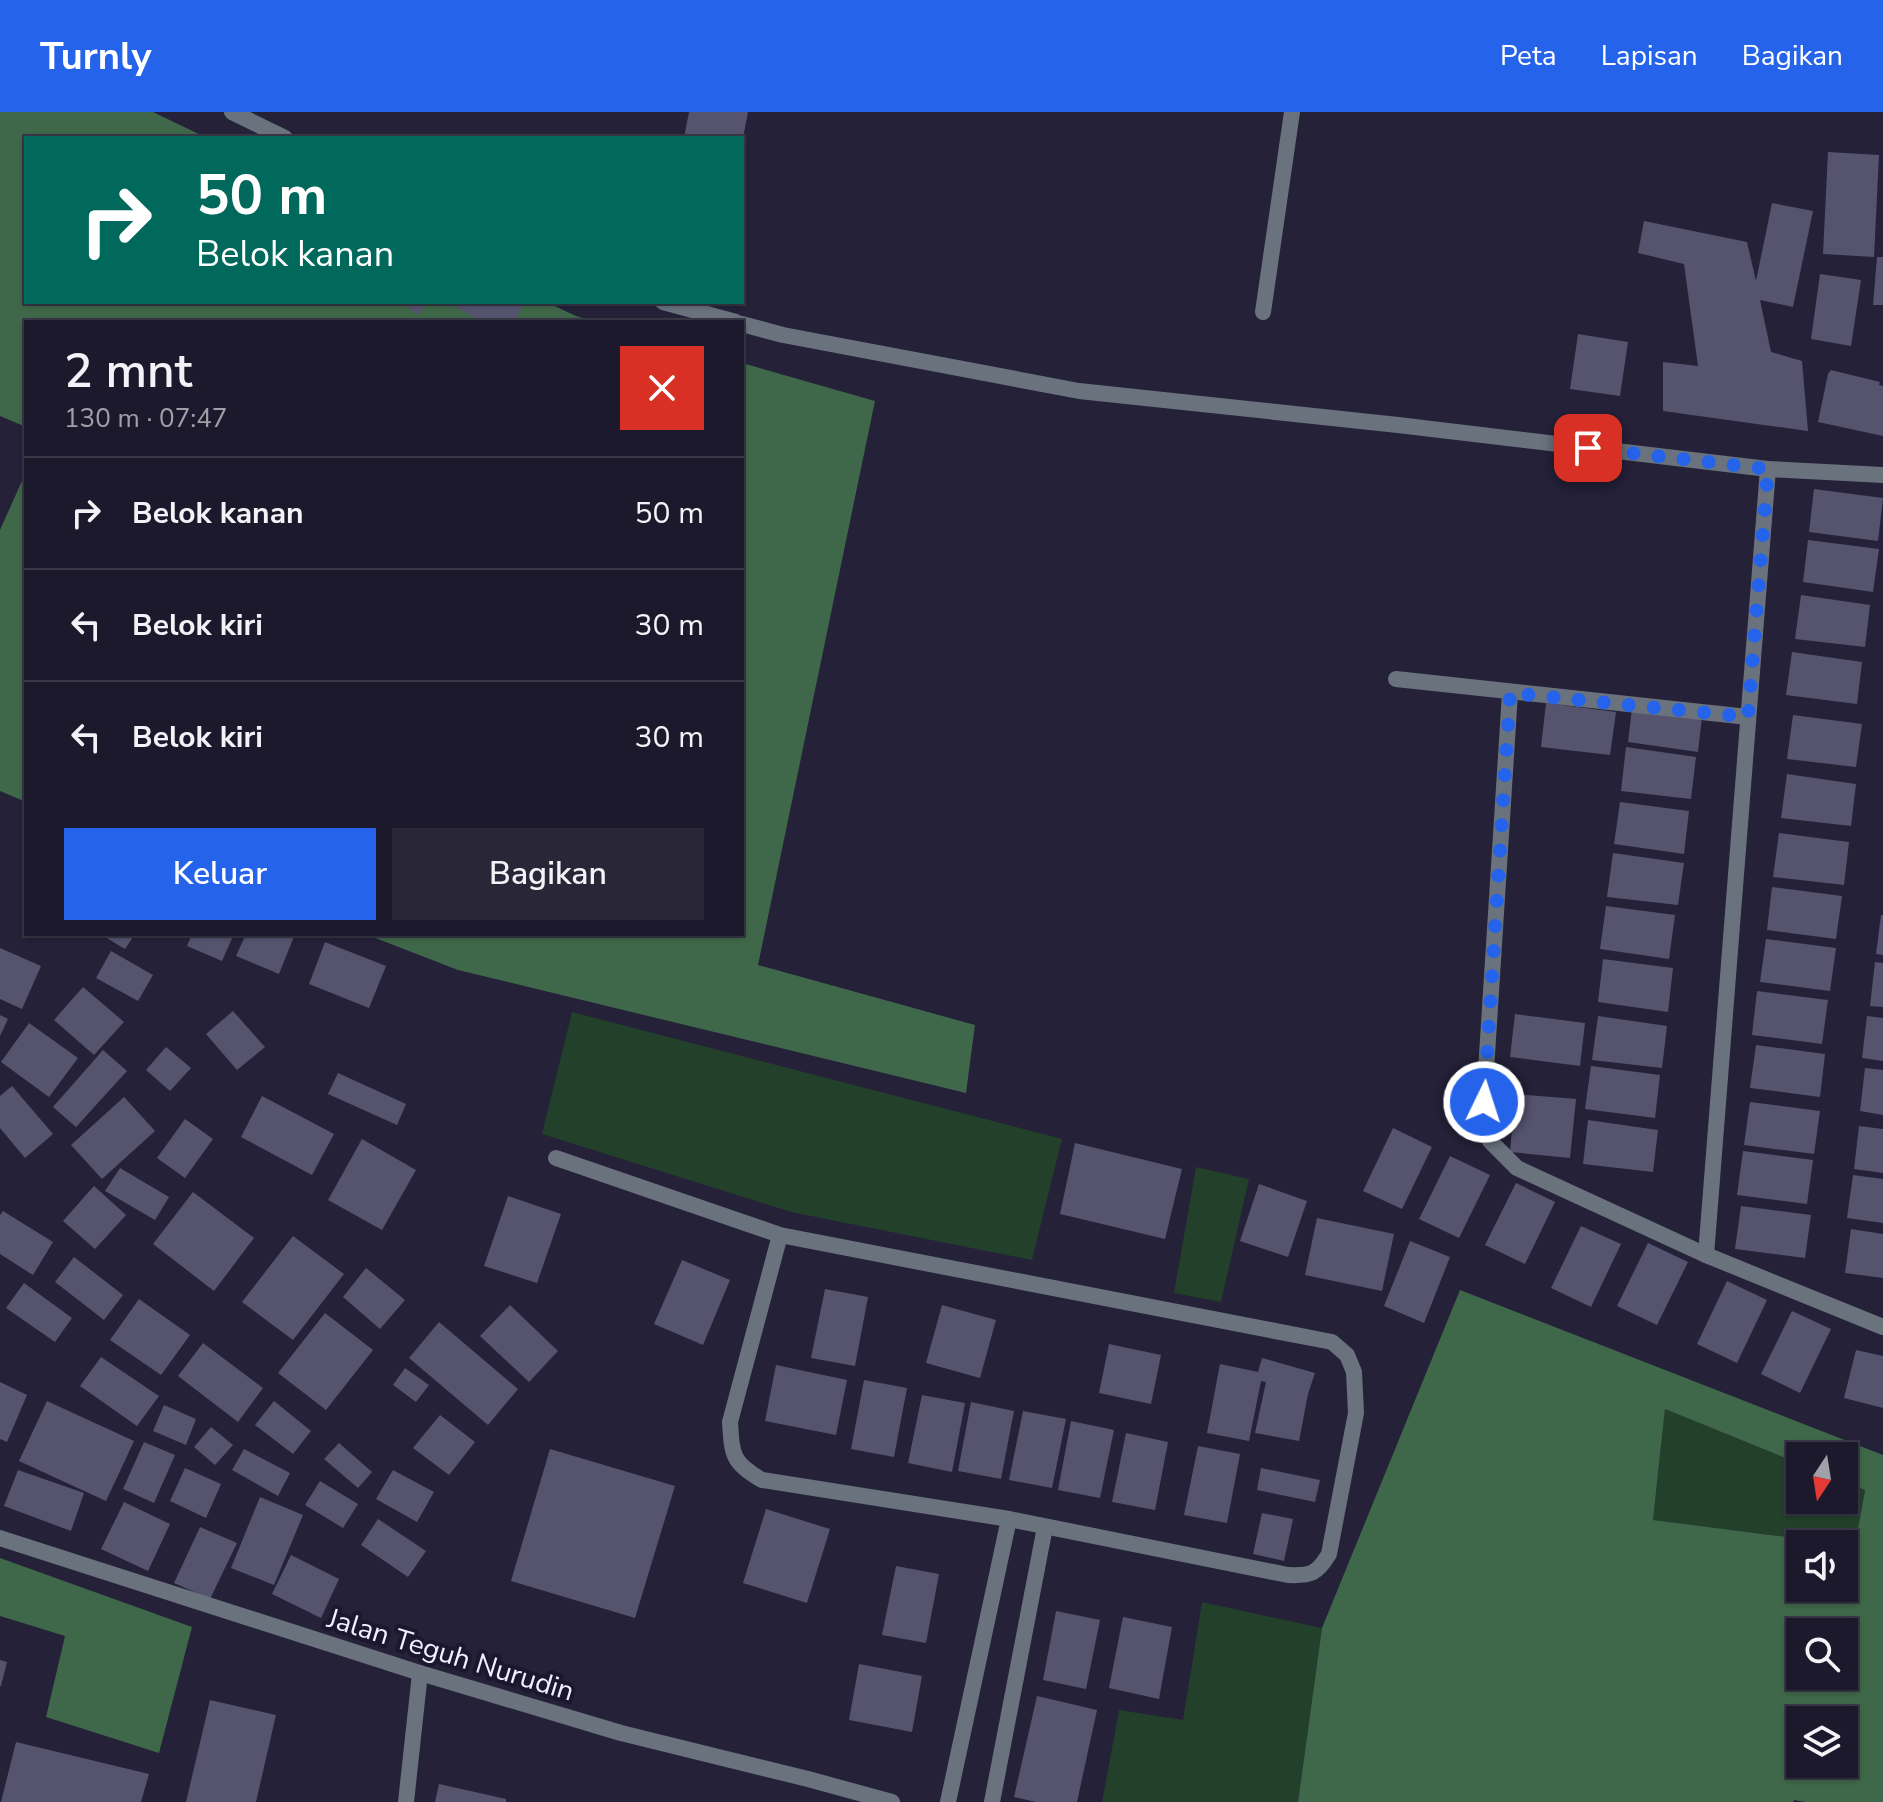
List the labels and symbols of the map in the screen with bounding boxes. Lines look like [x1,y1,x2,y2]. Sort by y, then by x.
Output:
pin [1554,414,1622,482]
position arrow [1442,1060,1526,1144]
north arrow [1786,1442,1858,1514]
street label: Jalan Teguh Nurudin [322,1599,579,1711]

